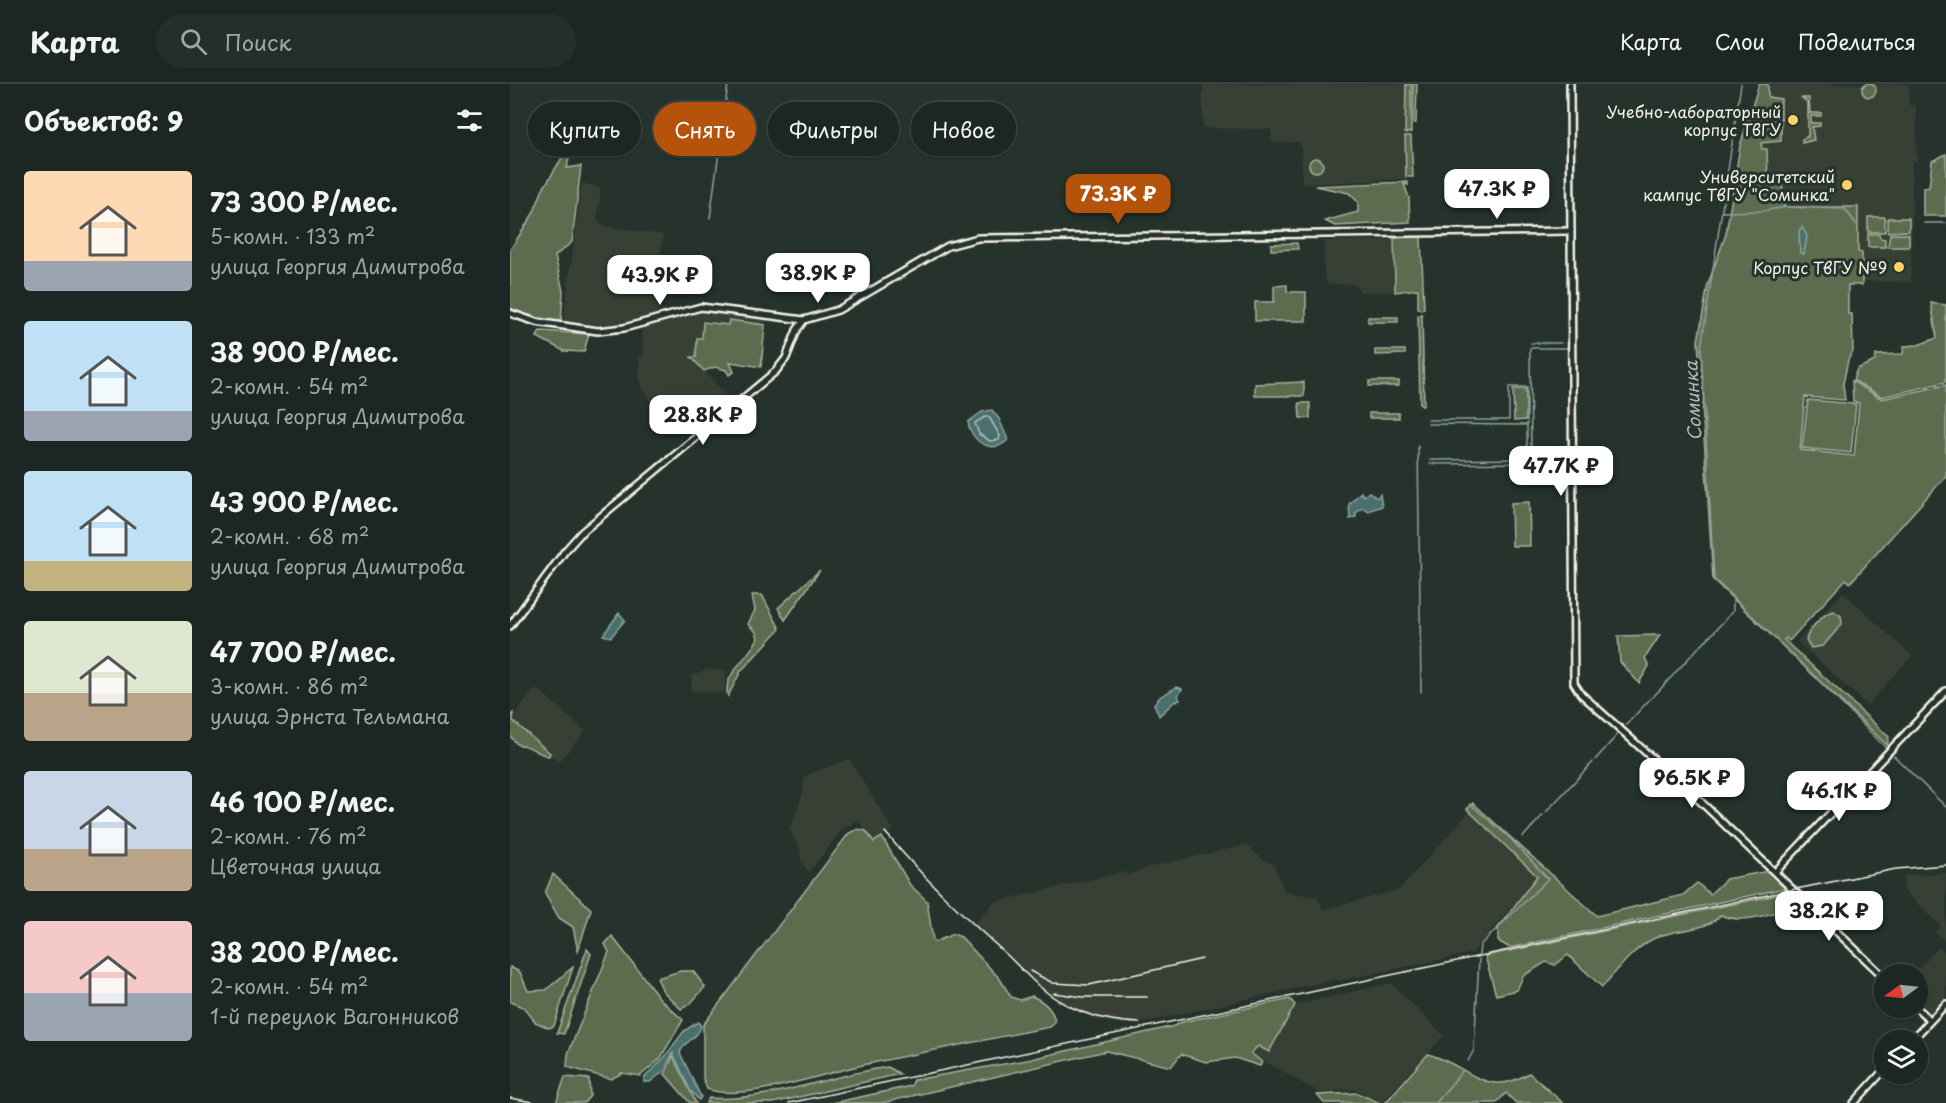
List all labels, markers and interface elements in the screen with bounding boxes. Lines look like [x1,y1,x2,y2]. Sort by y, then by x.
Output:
search box [156,14,576,68]
text: Карта [30,20,120,63]
icon: search [177,25,210,58]
text: Поиск [225,25,292,58]
text: Карта [1620,25,1682,57]
text: Слои [1715,25,1765,57]
text: Поделиться [1798,25,1916,57]
place label: Учебно-лабораторный корпус ТвГУ [1606,99,1781,141]
text: Объектов: 9 [24,101,183,140]
chip: Купить [528,102,641,156]
chip: Снять [653,102,756,156]
chip: Фильтры [768,102,899,156]
chip: Новое [911,102,1016,156]
icon: filters [453,104,486,137]
marker: Учебно-лабораторный корпус ТвГУ [1786,113,1800,127]
place label: Университетский кампус ТвГУ "Соминка" [1643,164,1835,206]
pin: 47.3K ₽ [1442,169,1552,220]
text: 47.3K ₽ [1458,173,1536,203]
pin: 73.3K ₽ [1063,174,1173,225]
text: 73.3K ₽ [1080,178,1156,208]
marker: Университетский кампус ТвГУ "Соминка" [1840,178,1854,192]
text: 73 300 ₽/мес. [210,182,398,221]
icon: home [72,195,144,267]
text: 5-комн. · 133 m² [210,221,375,251]
text: улица Георгия Димитрова [210,251,465,281]
pin: 38.9K ₽ [763,253,873,304]
pin: 43.9K ₽ [605,255,715,306]
place label: Корпус ТвГУ №9 [1753,255,1887,279]
text: 38.9K ₽ [780,257,856,287]
text: 43.9K ₽ [621,259,699,289]
marker: Корпус ТвГУ №9 [1892,260,1906,274]
text: 38 900 ₽/мес. [210,332,399,371]
icon: home [72,345,144,417]
water label: Соминка [1676,360,1708,442]
text: 2-комн. · 54 m² [210,371,368,401]
pin: 28.8K ₽ [648,395,758,446]
text: 28.8K ₽ [663,399,743,429]
text: улица Георгия Димитрова [210,401,465,431]
pin: 47.7K ₽ [1506,446,1616,497]
text: 47.7K ₽ [1523,450,1599,480]
text: 43 900 ₽/мес. [210,482,399,521]
icon: home [72,495,144,567]
text: 2-комн. · 68 m² [210,521,369,551]
text: улица Георгия Димитрова [210,551,465,581]
text: 47 700 ₽/мес. [210,632,396,671]
icon: home [72,645,144,717]
text: 3-комн. · 86 m² [210,671,368,701]
text: улица Эрнста Тельмана [210,701,449,731]
pin: 96.5K ₽ [1637,758,1747,809]
text: 96.5K ₽ [1653,762,1731,792]
pin: 46.1K ₽ [1784,771,1894,822]
text: 46.1K ₽ [1801,775,1877,805]
text: 46 100 ₽/мес. [210,782,395,821]
icon: home [72,795,144,867]
text: 2-комн. · 76 m² [210,821,367,851]
text: Цветочная улица [210,851,381,881]
pin: 38.2K ₽ [1774,891,1884,942]
text: 38.2K ₽ [1789,895,1869,925]
text: 38 200 ₽/мес. [210,932,399,971]
icon: home [72,945,144,1017]
north arrow [1874,964,1928,1018]
map controls [1874,964,1928,1084]
text: 2-комн. · 54 m² [210,971,368,1001]
text: 1-й переулок Вагонников [210,1001,459,1031]
button: layers [1874,1030,1928,1084]

